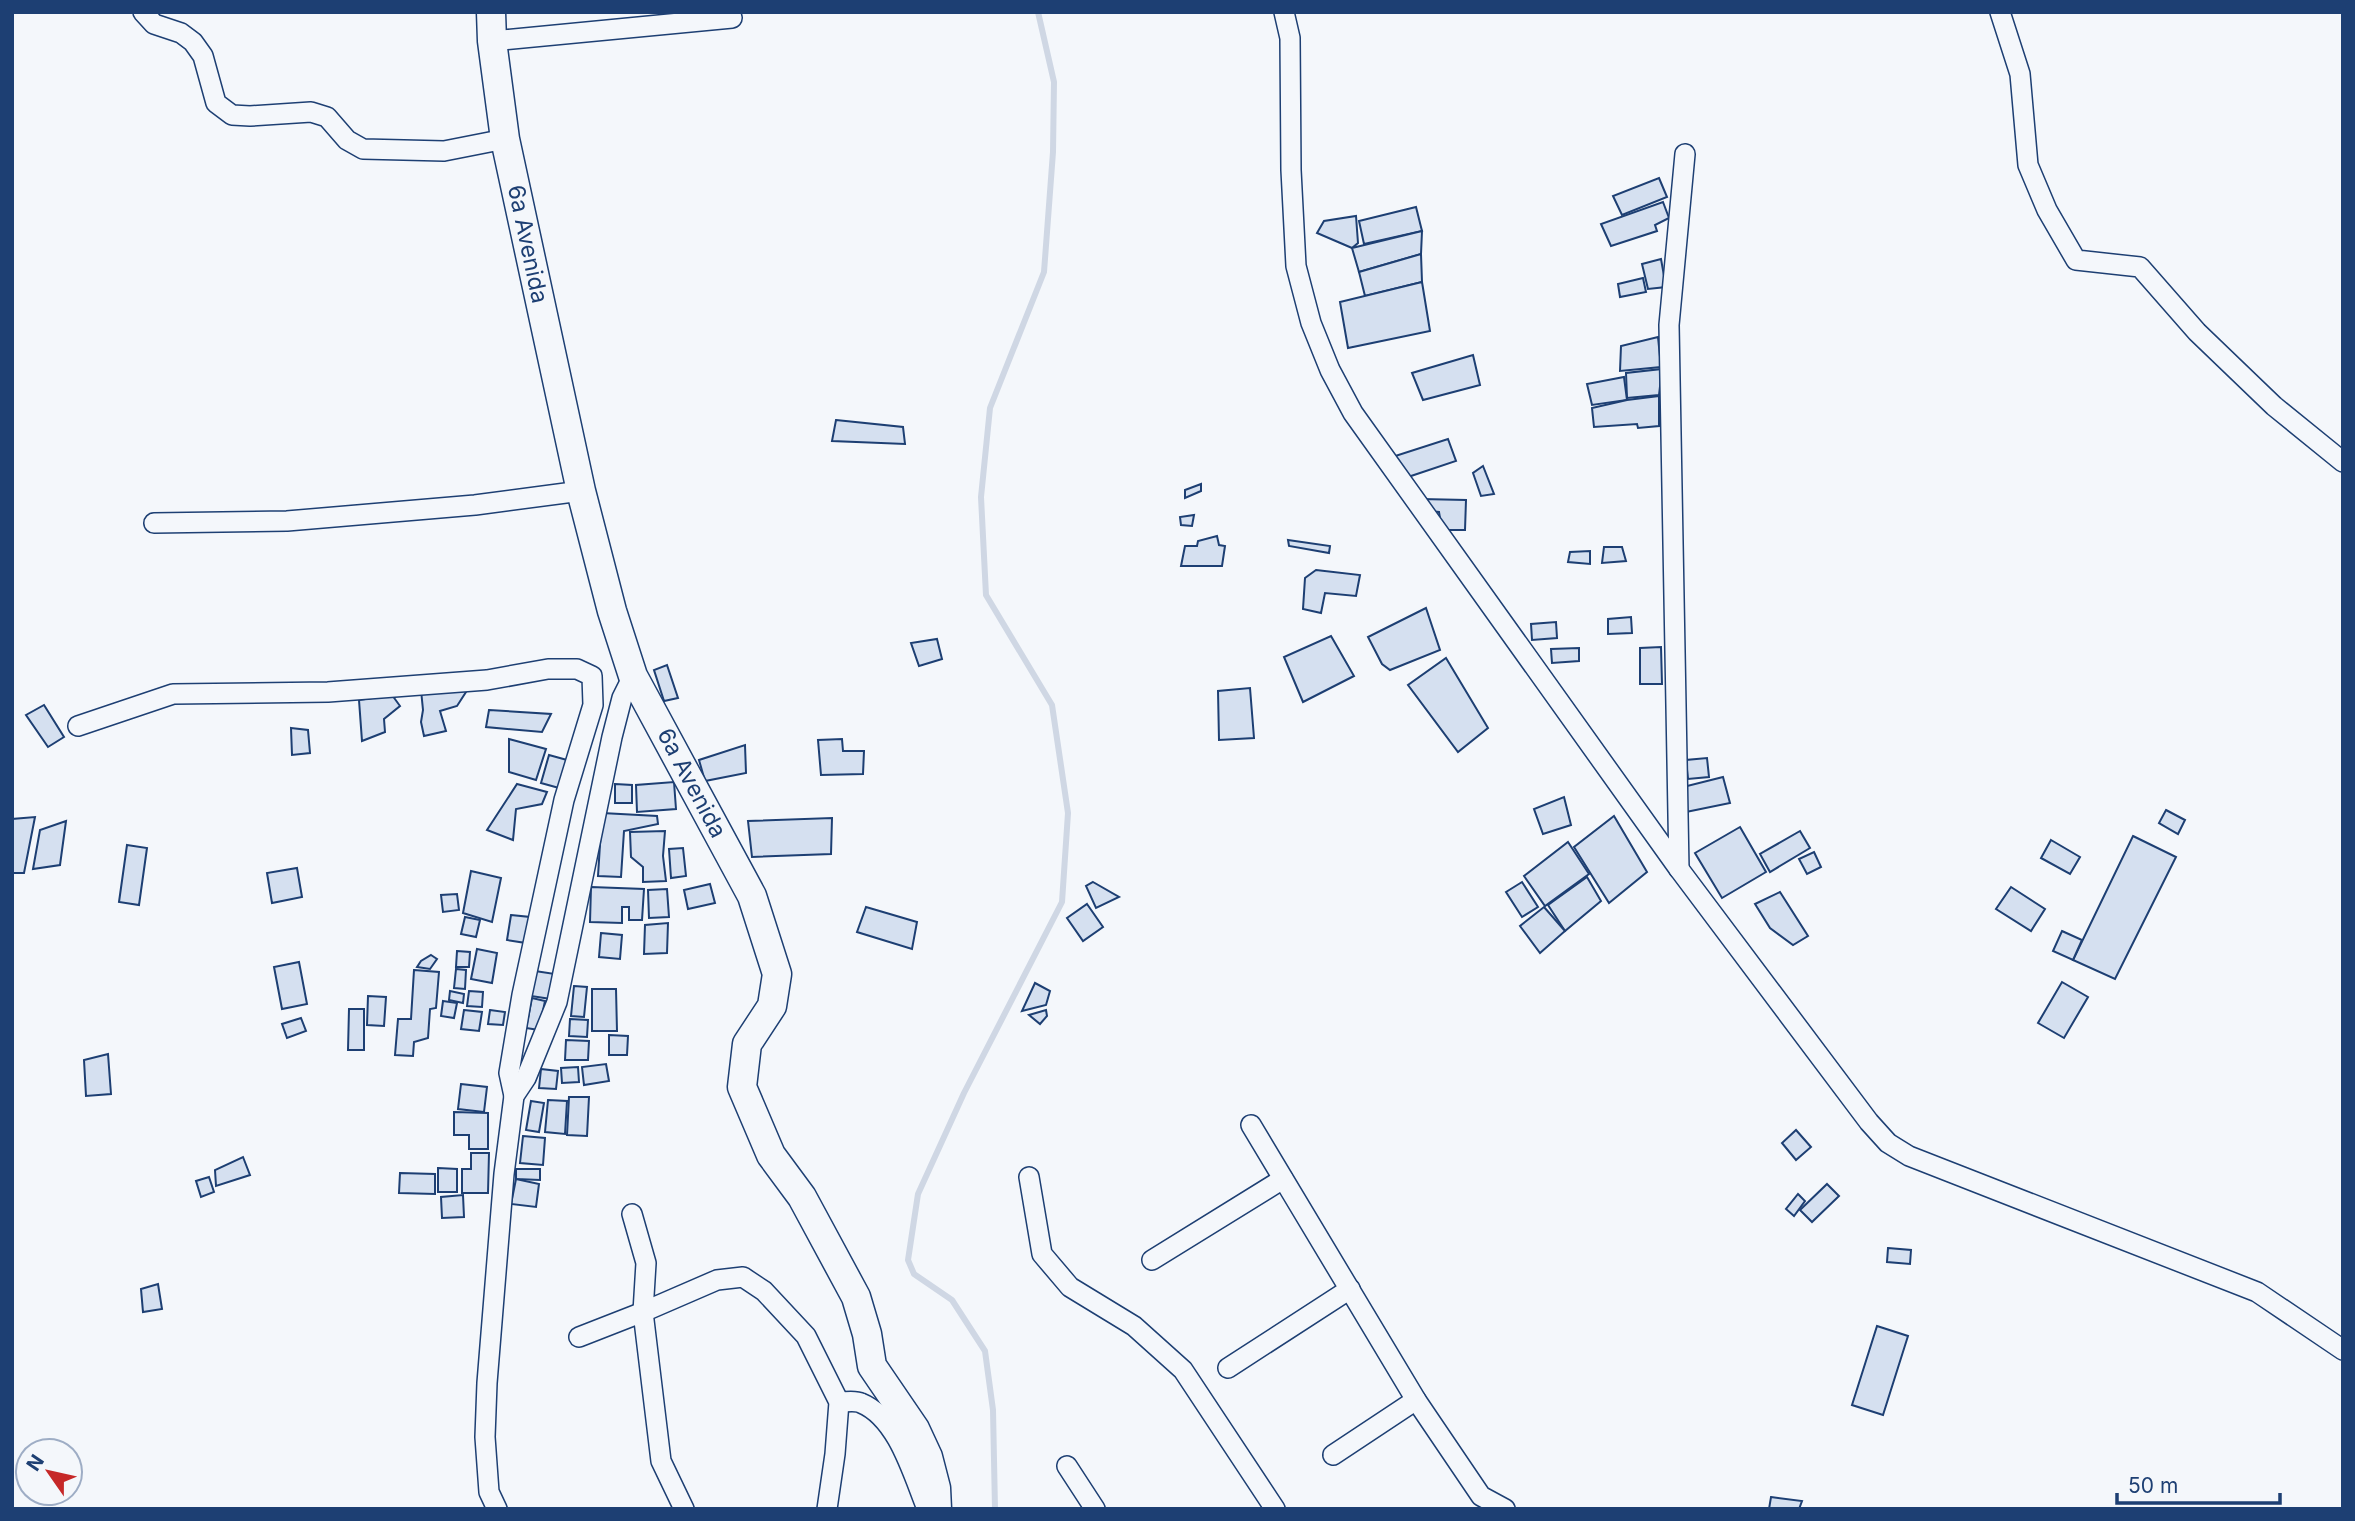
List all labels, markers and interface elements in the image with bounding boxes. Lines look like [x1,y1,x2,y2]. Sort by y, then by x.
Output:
street label: 6a Avenida [502,182,554,306]
street label: 6a Avenida [651,723,733,843]
north arrow [14,1437,84,1507]
text: N [22,1450,49,1475]
scale bar [2117,1462,2280,1506]
text: 50 m [2128,1473,2178,1498]

